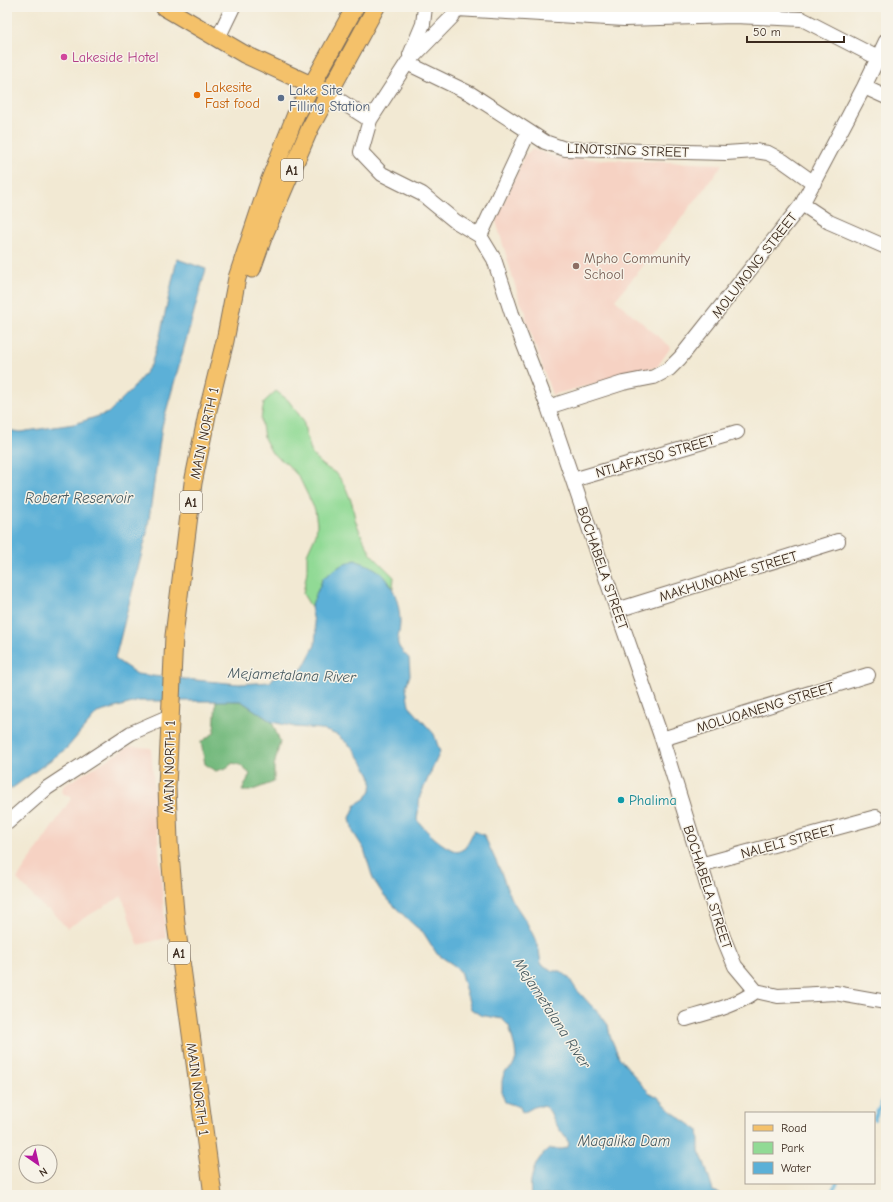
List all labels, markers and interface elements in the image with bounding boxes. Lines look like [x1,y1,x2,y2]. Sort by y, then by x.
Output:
scale bar [747,18,844,44]
text: 50 m [753,25,781,39]
place label: Lakeside Hotel [72,49,159,66]
marker: Lakeside Hotel [59,52,69,62]
place label: Lakesite Fast food [205,79,260,112]
place label: Lake Site Filling Station [289,82,370,115]
marker: Lakesite Fast food [192,90,202,100]
marker: Lake Site Filling Station [276,93,286,103]
street label: LINOTSING STREET [567,140,690,161]
road number: A1 [281,159,303,181]
street label: MOLUMONG STREET [708,209,801,321]
place label: Mpho Community School [584,250,691,283]
marker: Mpho Community School [571,261,581,271]
street label: MAIN NORTH 1 [186,386,223,481]
street label: NTLAFATSO STREET [594,431,717,482]
water label: Robert Reservoir [25,489,134,507]
road number: A1 [180,491,202,513]
street label: BOCHABELA STREET [573,504,632,633]
street label: MAKHUNOANE STREET [657,547,800,606]
water label: Mejametalana River [227,664,357,686]
street label: MOLUOANENG STREET [694,678,837,737]
street label: MAIN NORTH 1 [160,720,179,814]
place label: Phalima [629,792,677,809]
marker: Phalima [616,795,626,805]
street label: NALELI STREET [739,820,838,862]
street label: BOCHABELA STREET [680,823,736,952]
road number: A1 [168,942,190,964]
water label: Mejametalana River [509,954,595,1072]
street label: MAIN NORTH 1 [183,1042,212,1137]
legend [745,1112,875,1184]
text: Road [781,1121,807,1135]
water label: Maqalika Dam [577,1132,670,1150]
text: Park [781,1141,804,1155]
north arrow [18,1144,58,1184]
text: Water [781,1161,811,1175]
text: N [37,1164,50,1179]

